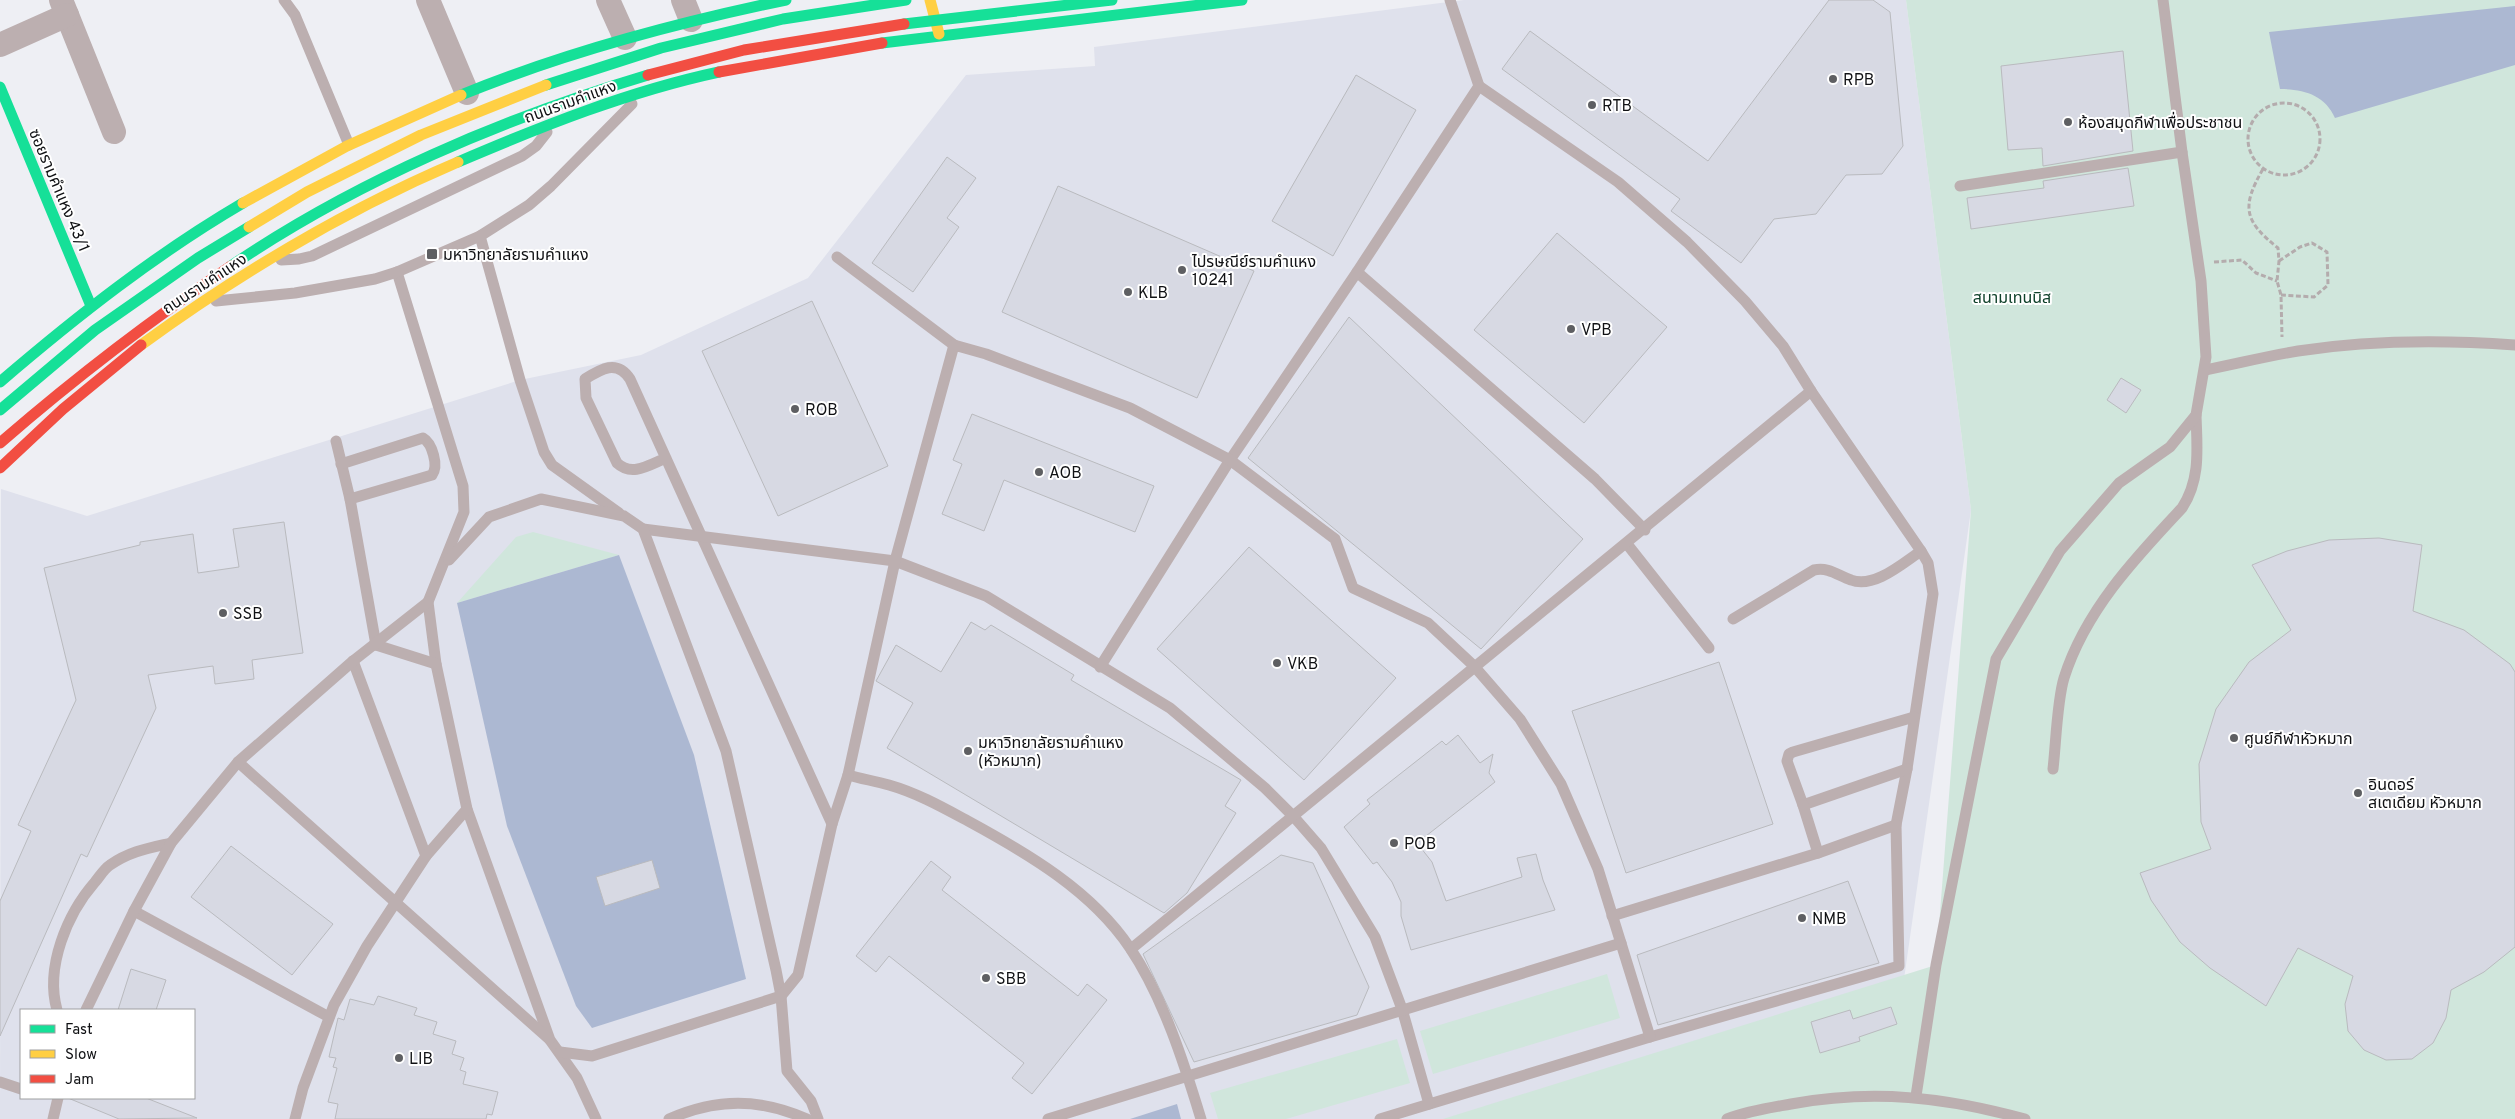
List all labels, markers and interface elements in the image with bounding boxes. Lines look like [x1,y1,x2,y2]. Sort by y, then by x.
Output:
place label: RPB [1843,71,1874,91]
marker: RPB [1827,73,1839,85]
street label: ถนนรามคำแหง [522,77,620,129]
place label: RTB [1602,97,1632,117]
marker: RTB [1586,99,1598,111]
place label: ห้องสมุดกีฬาเพื่อประชาชน [2078,111,2242,134]
marker: ห้องสมุดกีฬาเพื่อประชาชน [2062,116,2074,128]
street label: ซอยรามคำแหง 43/1 [23,126,93,255]
place label: มหาวิทยาลัยรามคำแหง [443,246,589,266]
marker: มหาวิทยาลัยรามคำแหง [425,247,439,261]
street label: ถนนรามคำแหง [159,250,251,319]
place label: ไปรษณีย์รามคำแหง 10241 [1191,253,1316,291]
marker: ไปรษณีย์รามคำแหง 10241 [1176,264,1188,276]
place label: KLB [1138,284,1168,304]
marker: KLB [1122,286,1134,298]
park label: สนามเทนนิส [1973,289,2051,309]
place label: VPB [1581,321,1612,341]
marker: VPB [1565,323,1577,335]
place label: ROB [805,401,838,421]
marker: ROB [789,403,801,415]
place label: AOB [1049,464,1082,484]
marker: AOB [1033,466,1045,478]
place label: SSB [233,605,263,625]
marker: SSB [217,607,229,619]
place label: VKB [1287,655,1318,675]
marker: VKB [1271,657,1283,669]
place label: ศูนย์กีฬาหัวหมาก [2244,730,2353,750]
marker: ศูนย์กีฬาหัวหมาก [2228,732,2240,744]
place label: มหาวิทยาลัยรามคำแหง (หัวหมาก) [978,734,1124,772]
marker: มหาวิทยาลัยรามคำแหง (หัวหมาก) [962,745,974,757]
place label: อินดอร์ สเตเดียม หัวหมาก [2368,776,2482,814]
marker: อินดอร์ สเตเดียม หัวหมาก [2352,787,2364,799]
place label: POB [1404,835,1436,855]
marker: POB [1388,837,1400,849]
place label: NMB [1812,910,1847,930]
marker: NMB [1796,912,1808,924]
place label: SBB [996,970,1027,990]
marker: SBB [980,972,992,984]
legend [20,1009,195,1099]
text: Fast [65,1021,93,1040]
text: Slow [65,1046,97,1065]
place label: LIB [409,1050,433,1070]
marker: LIB [393,1052,405,1064]
text: Jam [65,1071,94,1090]

